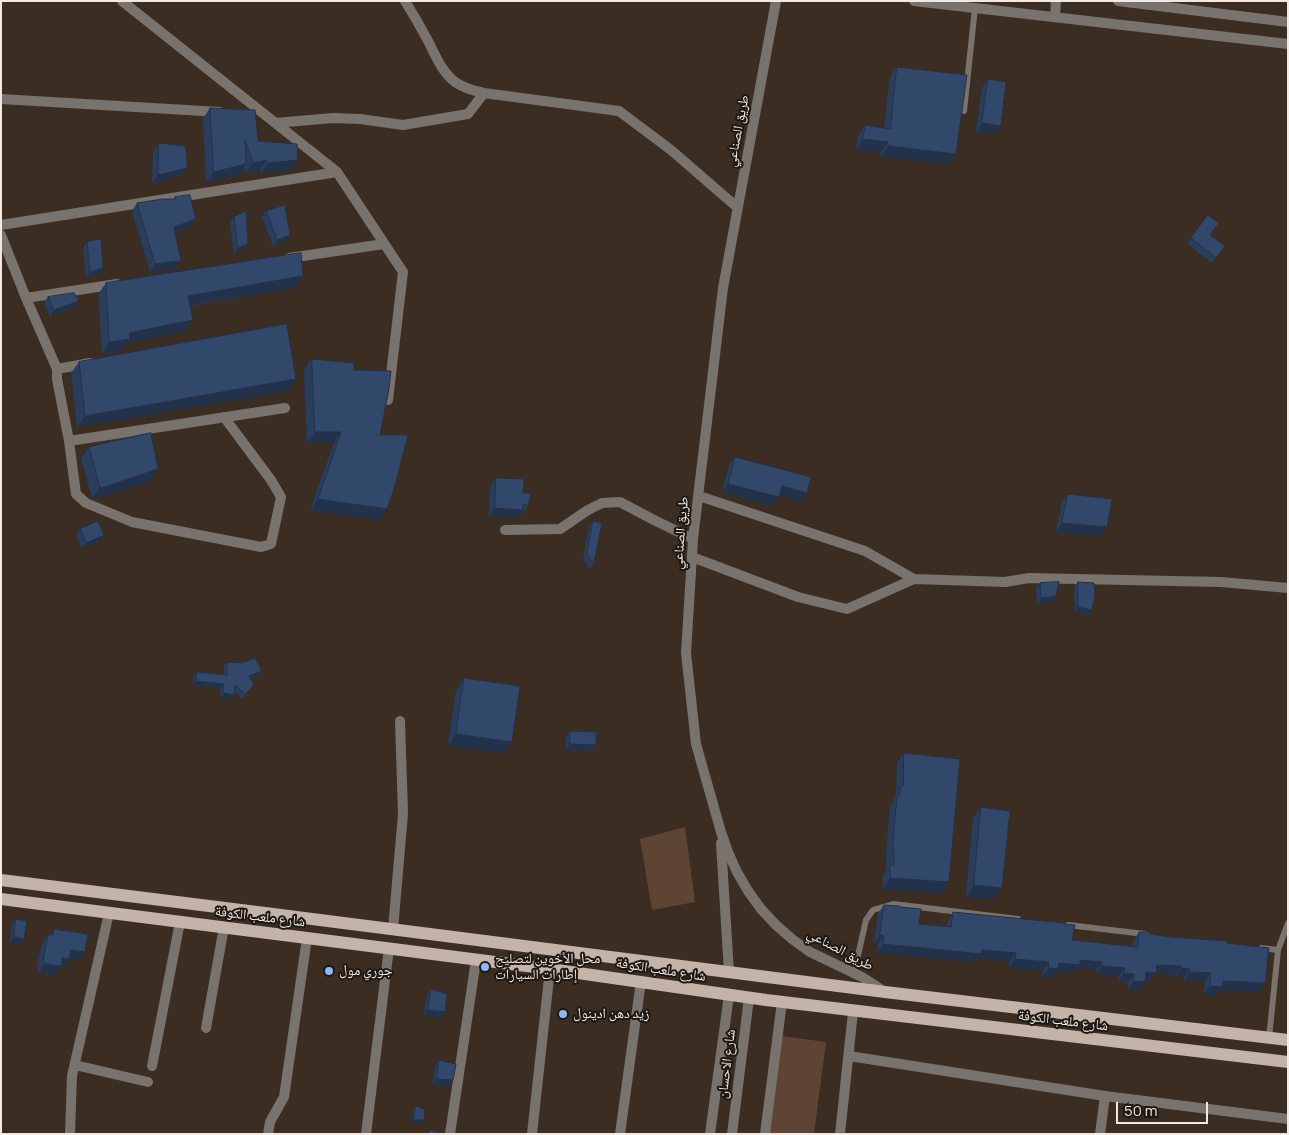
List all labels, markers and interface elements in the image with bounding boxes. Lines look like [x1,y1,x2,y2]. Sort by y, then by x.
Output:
street label: طريق الصناعي [723,94,753,168]
street label: طريق الصناعي [669,496,693,570]
street label: شارع ملعب الكوفة [214,903,306,931]
street label: طريق الصناعي [804,925,876,975]
place label: محل الأخوين لتصليح إطارات السيارات [495,951,600,984]
street label: شارع ملعب الكوفة [615,955,707,985]
marker: محل الأخوين لتصليح إطارات السيارات [479,961,491,973]
place label: جوري مول [339,963,393,979]
marker: جوري مول [323,965,335,977]
place label: زيد دهن ادينول [573,1006,649,1022]
street label: شارع ملعب الكوفة [1017,1007,1109,1035]
marker: زيد دهن ادينول [557,1008,569,1020]
street label: شارع الاحسان [714,1028,740,1100]
scale bar [1119,1092,1212,1124]
text: 50 m [1124,1100,1158,1121]

